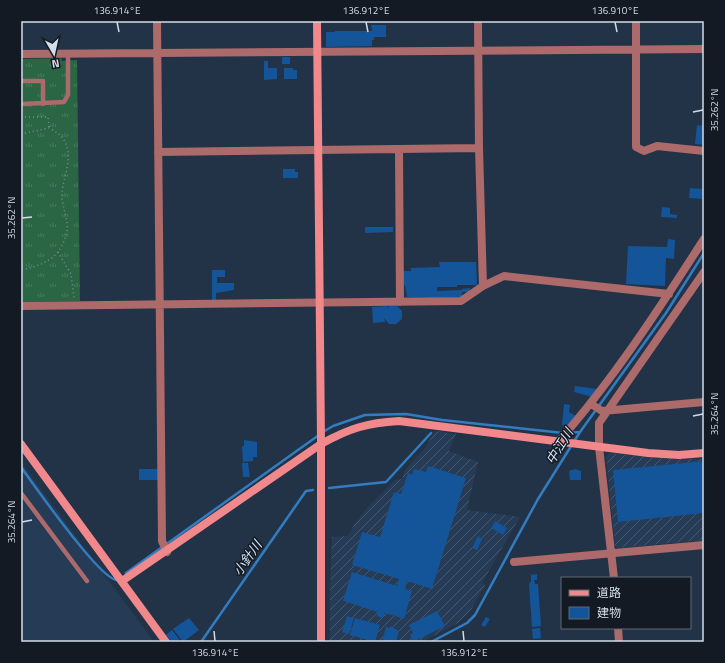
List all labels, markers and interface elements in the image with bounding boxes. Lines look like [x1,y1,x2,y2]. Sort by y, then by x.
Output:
text: 136.914°E [94,3,141,18]
text: 136.912°E [343,3,390,18]
text: 136.910°E [592,3,639,18]
north arrow [34,34,74,74]
text: N [51,55,61,72]
text: 35.262°N [707,89,722,131]
text: 35.262°N [4,197,19,239]
text: 35.264°N [707,393,722,435]
water label: 中江川 [540,422,579,468]
text: 35.264°N [4,501,19,543]
water label: 小針川 [228,535,268,580]
legend [561,577,691,629]
text: 道路 [597,583,621,602]
text: 建物 [597,603,621,622]
text: 136.914°E [192,645,239,660]
text: 136.912°E [441,645,488,660]

